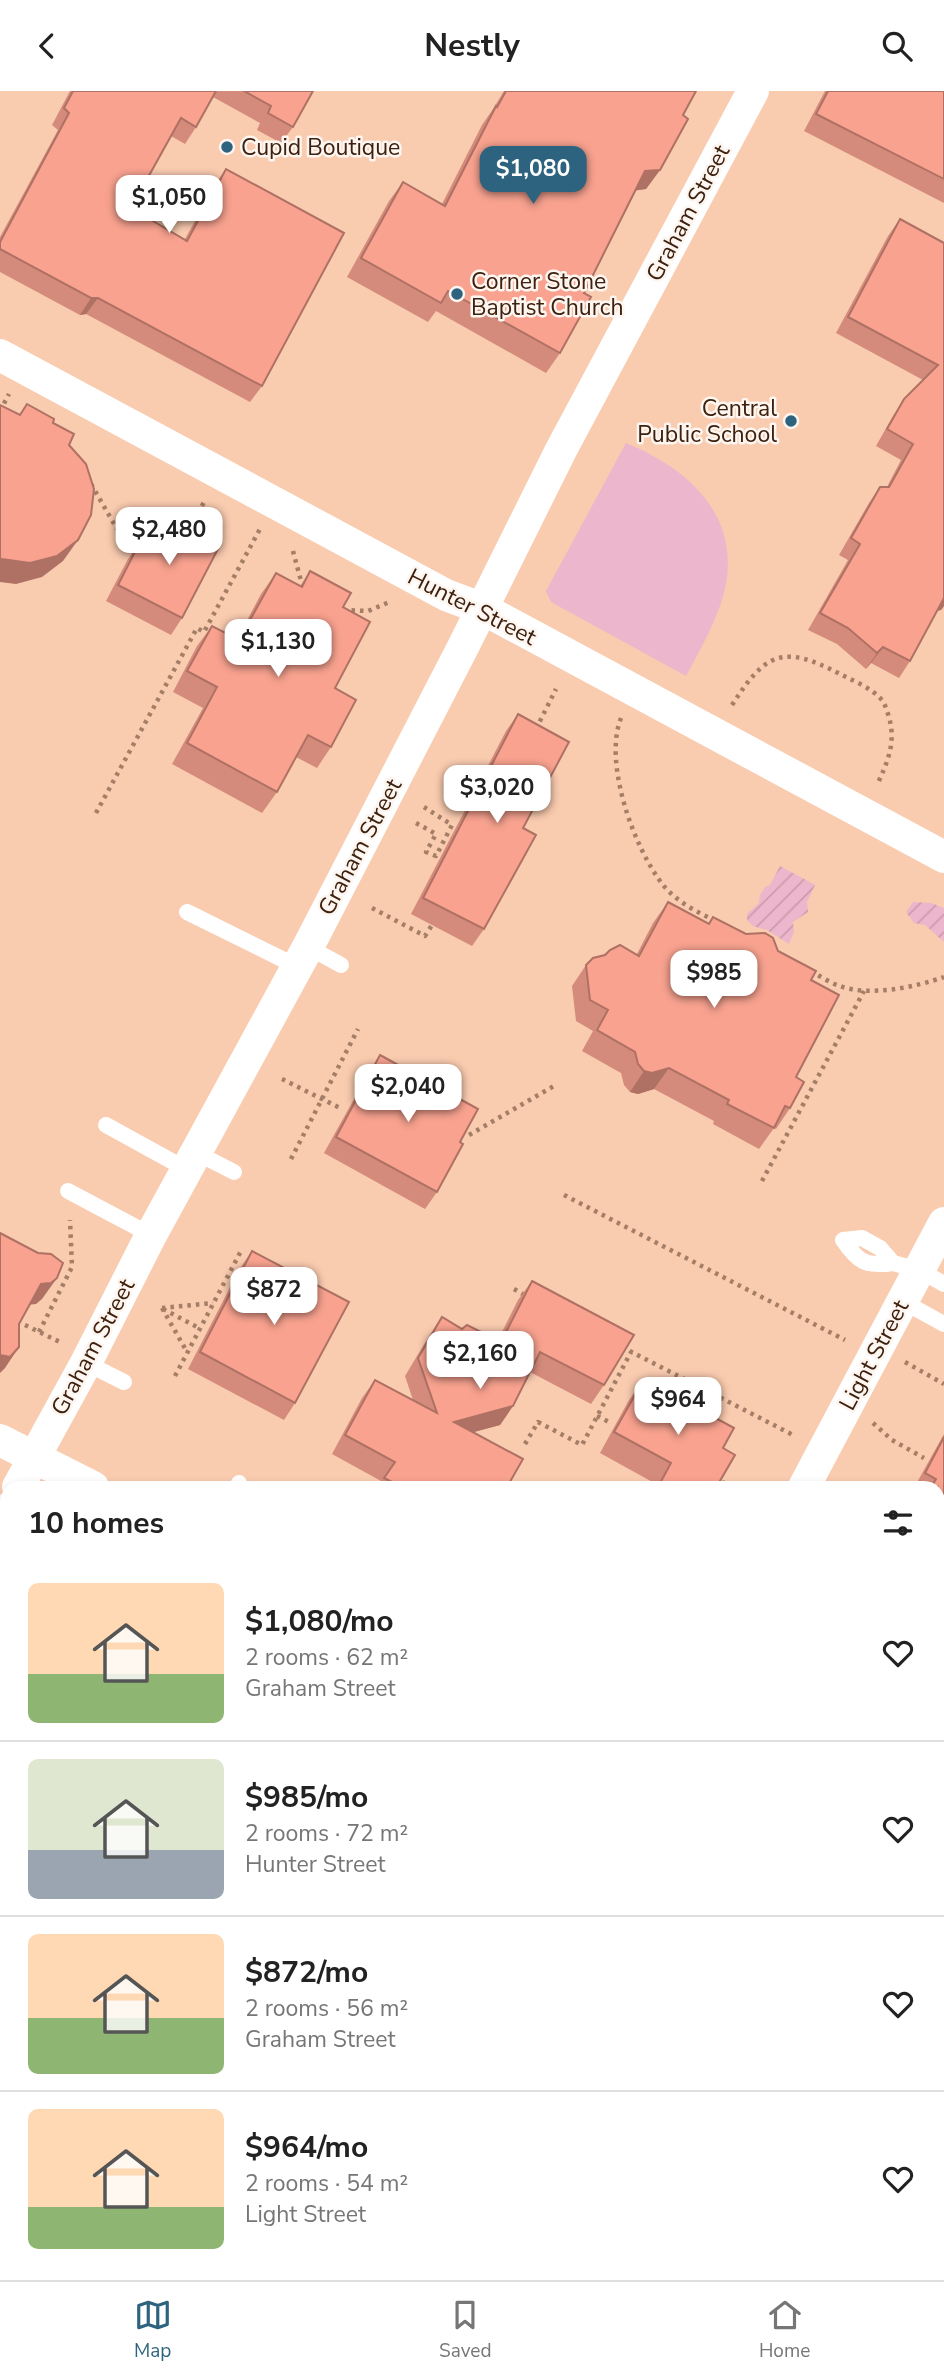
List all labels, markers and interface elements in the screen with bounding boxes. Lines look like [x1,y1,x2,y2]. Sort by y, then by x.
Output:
text: Nestly [424,24,520,67]
icon: back [28,27,66,65]
icon: search [878,27,916,65]
place label: Cupid Boutique [241,132,400,163]
street label: Graham Street [639,138,737,287]
marker: Cupid Boutique [219,139,235,155]
pin: $1,080 [476,146,590,206]
text: $1,080 [496,153,570,184]
pin: $1,050 [112,176,226,235]
text: $1,050 [132,182,206,213]
place label: Corner Stone Baptist Church [471,266,624,323]
marker: Corner Stone Baptist Church [449,286,465,302]
place label: Central Public School [637,393,777,450]
marker: Central Public School [783,413,799,429]
pin: $2,480 [112,507,226,567]
text: $2,480 [132,514,206,545]
street label: Hunter Street [402,561,542,653]
pin: $1,130 [221,619,335,679]
text: $1,130 [241,626,315,657]
pin: $3,020 [440,765,554,825]
street label: Graham Street [311,772,409,921]
text: $3,020 [460,772,534,803]
pin: $985 [673,951,755,1010]
text: $985 [686,957,742,988]
pin: $2,040 [351,1065,465,1124]
text: $2,040 [371,1071,445,1102]
pin: $872 [233,1267,315,1327]
street label: Graham Street [44,1272,142,1421]
text: $872 [246,1274,302,1305]
street label: Light Street [832,1293,917,1416]
pin: $2,160 [423,1331,537,1391]
text: $2,160 [443,1338,517,1369]
pin: $964 [637,1377,719,1437]
text: $964 [650,1384,706,1415]
text: 10 homes [28,1503,164,1544]
icon: filters [879,1504,917,1542]
text: $1,080/mo [245,1601,394,1642]
icon: home [84,1611,168,1695]
icon: heart [879,1634,917,1672]
text: 2 rooms · 62 m² [245,1642,408,1673]
text: Graham Street [245,1673,396,1704]
text: $985/mo [245,1777,368,1818]
icon: home [84,1787,168,1871]
icon: heart [879,1810,917,1848]
text: 2 rooms · 72 m² [245,1818,408,1849]
text: Hunter Street [245,1849,386,1880]
text: $872/mo [245,1952,368,1993]
icon: home [84,1962,168,2046]
icon: heart [879,1985,917,2023]
text: 2 rooms · 56 m² [245,1993,408,2024]
text: Graham Street [245,2024,396,2055]
text: $964/mo [245,2127,368,2168]
icon: home [84,2137,168,2221]
icon: heart [879,2160,917,2198]
text: 2 rooms · 54 m² [245,2168,408,2199]
text: Light Street [245,2199,366,2230]
tab: Map [134,2296,172,2364]
tab: Saved [439,2296,492,2364]
tab: Home [759,2296,810,2364]

